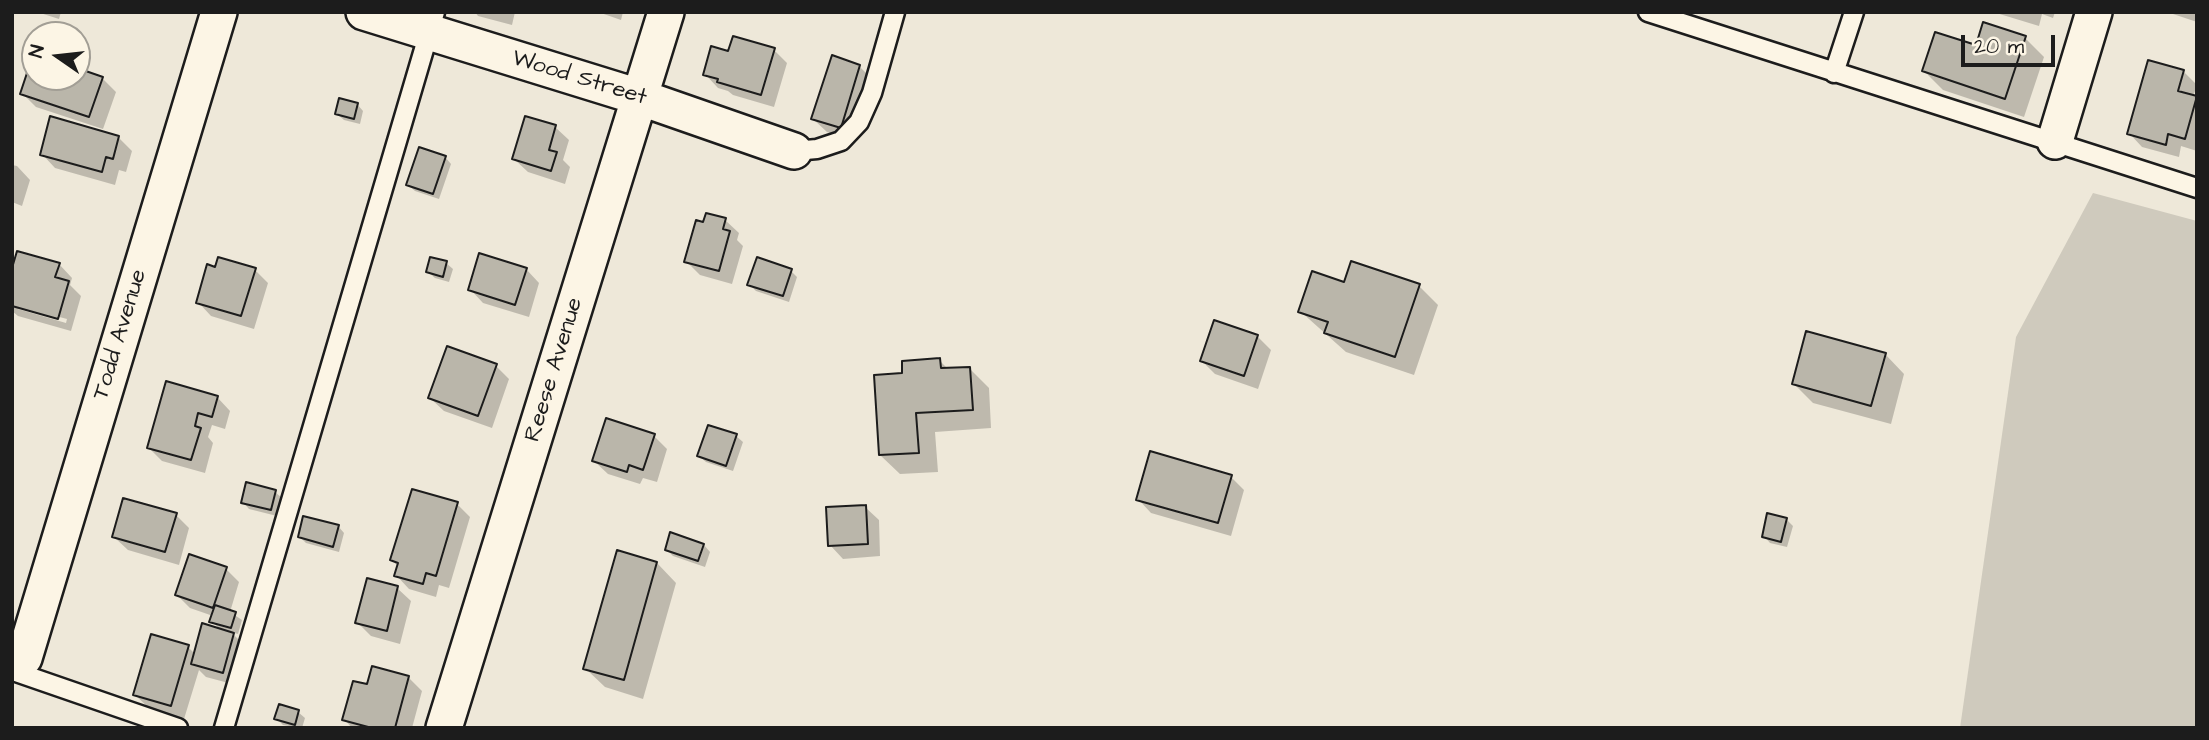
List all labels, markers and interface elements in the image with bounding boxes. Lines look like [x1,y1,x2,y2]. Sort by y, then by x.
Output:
north arrow [21,21,91,91]
scale bar [1964,21,2058,65]
text: 20 m [1974,32,2024,61]
text: N [23,42,52,60]
street label: Wood Street [508,45,650,113]
street label: Todd Avenue [88,267,154,403]
street label: Reese Avenue [520,295,590,445]

